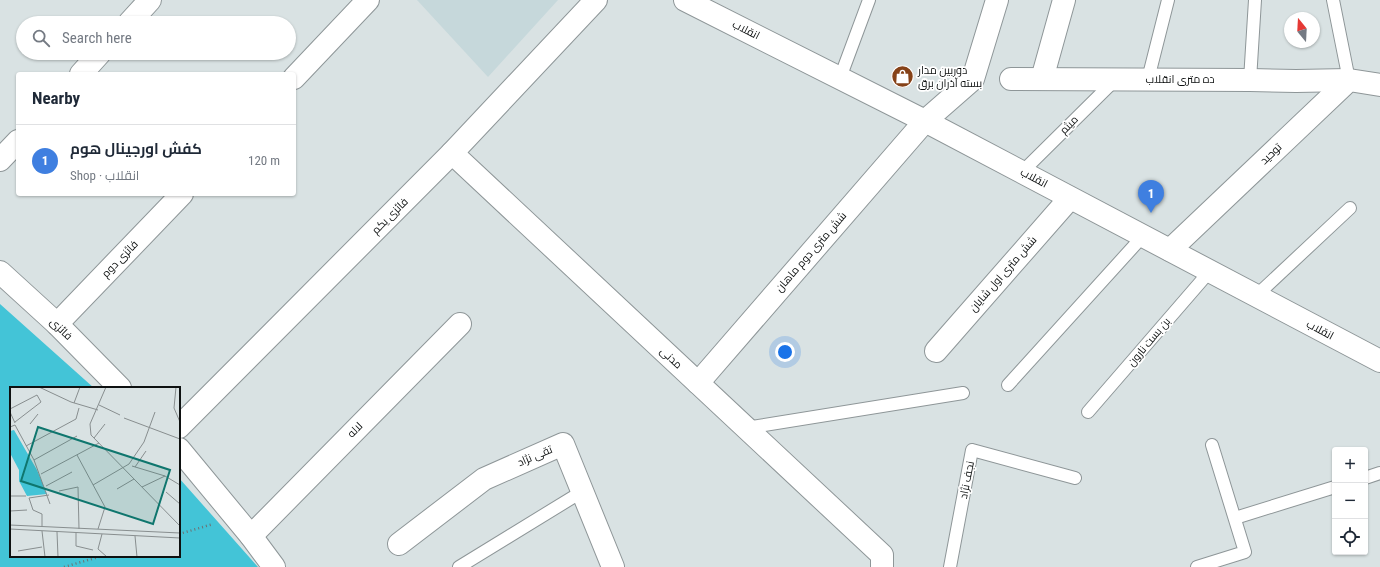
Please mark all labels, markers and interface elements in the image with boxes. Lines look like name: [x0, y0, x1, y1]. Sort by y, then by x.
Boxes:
north arrow: [1284, 12, 1320, 48]
search box: [16, 16, 296, 60]
street label: انقلاب: [730, 18, 762, 42]
icon: search: [30, 27, 52, 49]
text: Search here: [62, 29, 132, 47]
shop icon: دوربین مدار بسته آذران برق: [889, 63, 915, 89]
place label: دوربین مدار بسته آذران برق: [917, 64, 982, 90]
street label: ده متری انقلاب: [1145, 73, 1215, 86]
text: Nearby: [32, 88, 80, 108]
street label: میثم: [1057, 113, 1082, 138]
text: کفش اورجینال هوم: [70, 140, 202, 158]
street label: توحید: [1258, 141, 1284, 167]
text: 1: [42, 153, 48, 168]
text: 120 m: [248, 153, 280, 168]
street label: انقلاب: [1018, 165, 1050, 191]
text: Shop · انقلاب: [70, 168, 139, 183]
pin: 1: [1138, 180, 1164, 213]
street label: فائزی یکم: [369, 195, 412, 238]
street label: شش متری دوم ماهان: [773, 209, 850, 295]
street label: شش متری اول شایان: [967, 234, 1039, 314]
street label: فائزی دوم: [99, 238, 142, 281]
street label: فائزی: [47, 315, 75, 343]
street label: بن بست نارون: [1125, 315, 1173, 369]
street label: انقلاب: [1304, 317, 1336, 343]
your location: [775, 342, 795, 362]
street label: مدنی: [657, 345, 685, 371]
inset map: [10, 387, 180, 557]
street label: لاله: [345, 420, 365, 440]
street label: تقی نژاد: [516, 443, 554, 469]
map controls: [1332, 447, 1368, 555]
button: +: [1332, 447, 1368, 483]
street label: نجف نژاد: [957, 460, 977, 500]
button: −: [1332, 483, 1368, 519]
button: locate: [1332, 519, 1368, 555]

